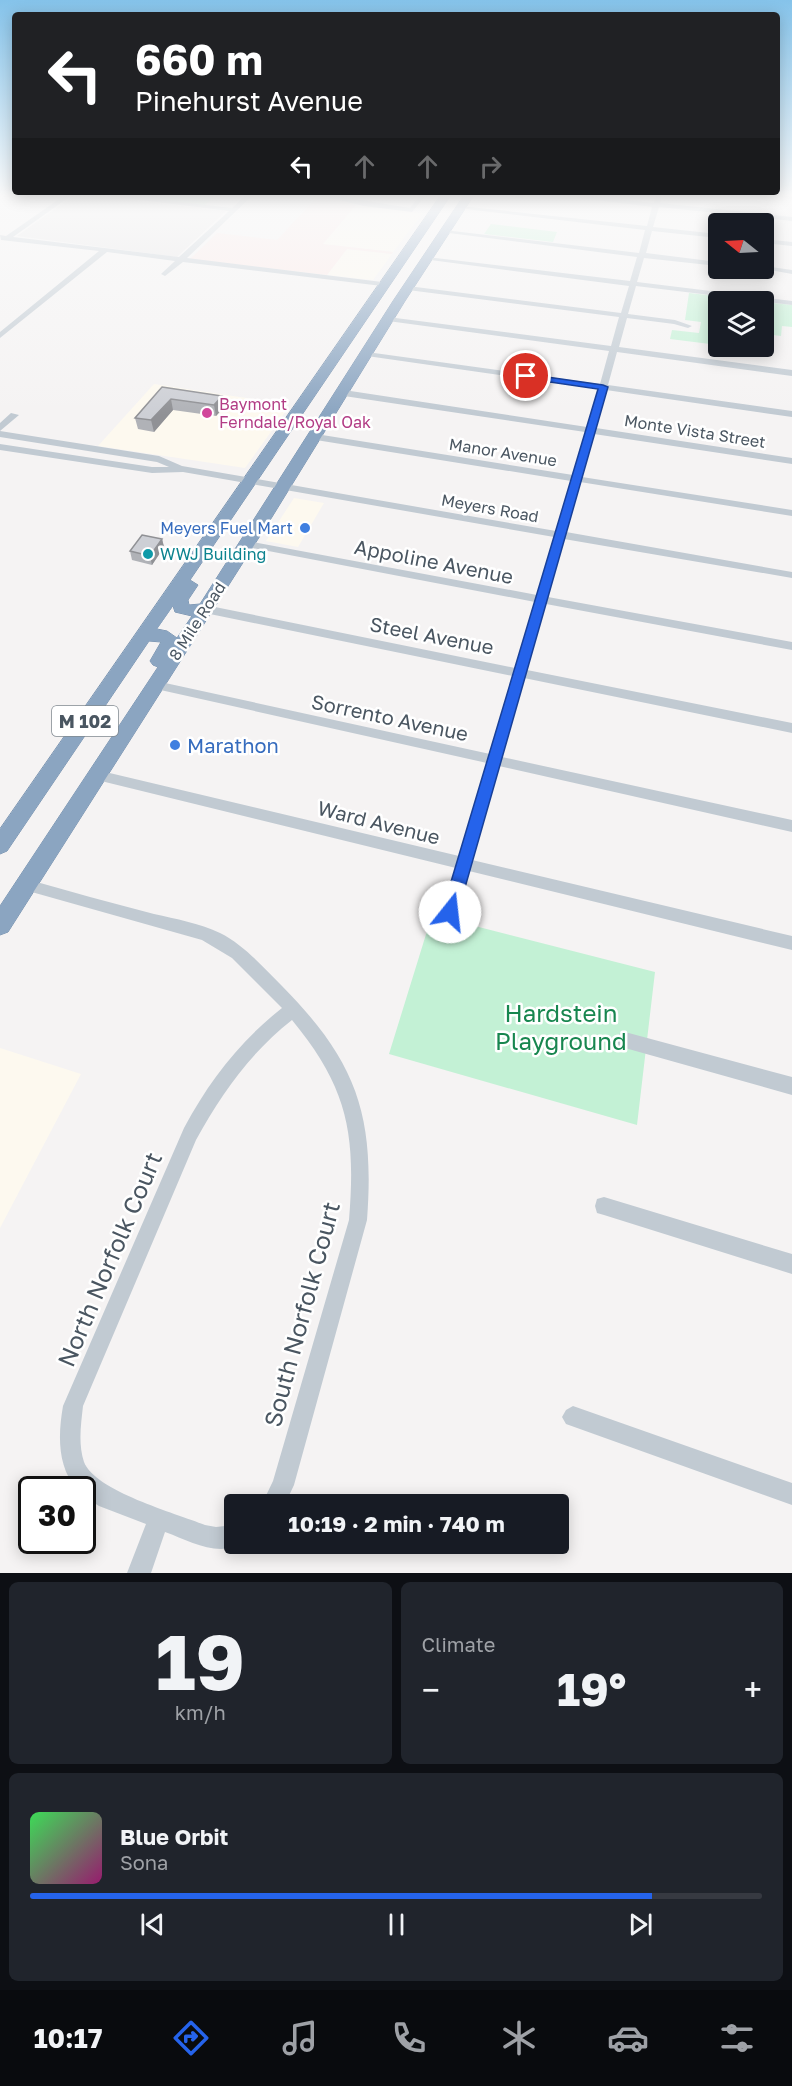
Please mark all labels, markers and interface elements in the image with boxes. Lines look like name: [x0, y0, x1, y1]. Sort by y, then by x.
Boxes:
text: 660 m: [135, 34, 263, 84]
icon: left: [36, 36, 114, 114]
text: Pinehurst Avenue: [135, 85, 363, 117]
icon: left: [285, 150, 318, 183]
icon: ahead: [348, 150, 381, 183]
icon: ahead: [411, 150, 444, 183]
icon: right: [474, 150, 507, 183]
north arrow: [708, 213, 774, 279]
map controls: [708, 213, 774, 357]
button: layers: [708, 291, 774, 357]
pin: [500, 350, 551, 401]
icon: arrive: [509, 359, 542, 392]
place label: Baymont Ferndale/Royal Oak: [219, 394, 371, 432]
marker: Baymont Ferndale/Royal Oak: [200, 406, 214, 420]
street label: Monte Vista Street: [623, 410, 767, 452]
street label: Manor Avenue: [448, 434, 558, 470]
street label: Meyers Road: [440, 490, 540, 526]
place label: Meyers Fuel Mart: [160, 518, 293, 538]
marker: Meyers Fuel Mart: [298, 521, 312, 535]
street label: Appoline Avenue: [353, 534, 515, 588]
place label: WWJ Building: [160, 544, 266, 564]
marker: WWJ Building: [141, 547, 155, 561]
street label: 8 Mile Road: [164, 578, 230, 664]
street label: Steel Avenue: [368, 611, 496, 659]
street label: Sorrento Avenue: [309, 689, 471, 745]
road number: M 102: [52, 706, 118, 736]
place label: Marathon: [187, 733, 279, 757]
marker: Marathon: [168, 738, 182, 752]
street label: Ward Avenue: [315, 795, 443, 849]
position arrow: [418, 880, 482, 944]
park label: Hardstein Playground: [495, 998, 627, 1055]
street label: North Norfolk Court: [51, 1147, 167, 1371]
street label: South Norfolk Court: [257, 1198, 345, 1430]
speed limit sign: 30: [18, 1476, 96, 1554]
text: 10:19 · 2 min · 740 m: [288, 1510, 505, 1537]
text: 19: [155, 1614, 245, 1707]
text: Climate: [422, 1632, 495, 1656]
text: 19°: [557, 1662, 626, 1716]
text: −: [422, 1670, 440, 1709]
text: +: [744, 1670, 762, 1709]
text: km/h: [175, 1700, 226, 1724]
text: Blue Orbit: [120, 1823, 228, 1850]
text: Sona: [120, 1850, 168, 1874]
icon: previous: [136, 1908, 169, 1941]
icon: pause: [380, 1908, 413, 1941]
icon: next: [624, 1908, 657, 1941]
icon: directions: [170, 2017, 212, 2059]
icon: music: [279, 2017, 321, 2059]
icon: phone: [388, 2017, 430, 2059]
icon: climate: [498, 2017, 540, 2059]
icon: car: [607, 2017, 649, 2059]
icon: filters: [716, 2017, 758, 2059]
text: 10:17: [34, 2022, 102, 2054]

